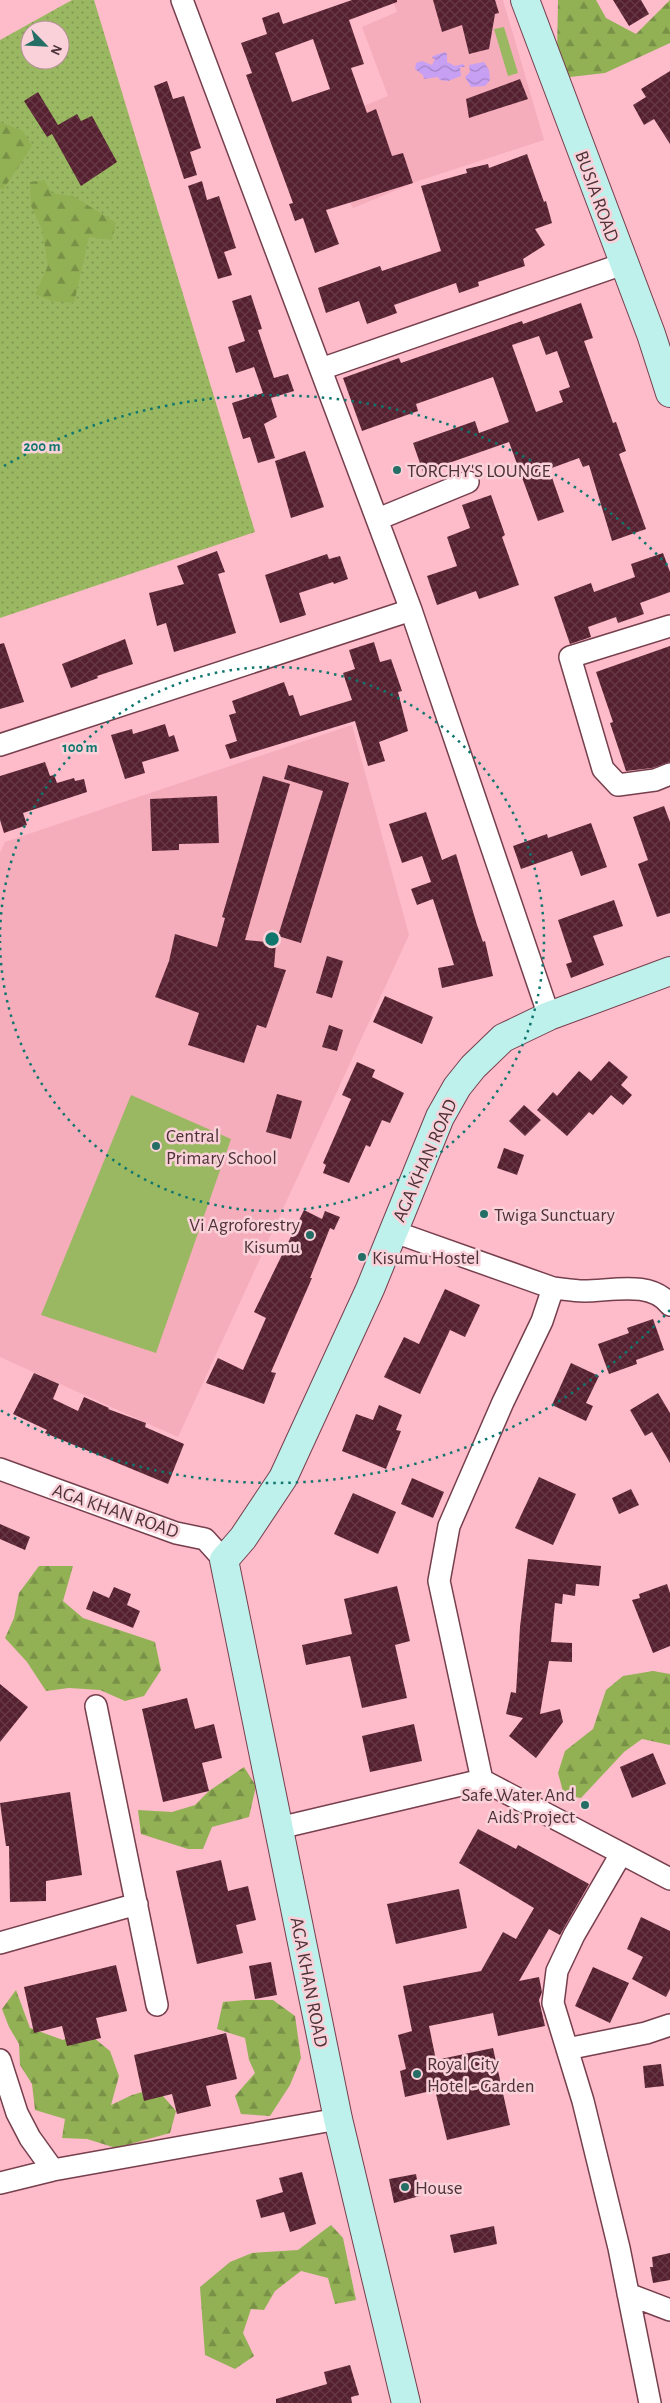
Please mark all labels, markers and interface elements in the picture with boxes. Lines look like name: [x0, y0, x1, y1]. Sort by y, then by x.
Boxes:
north arrow: [20, 20, 70, 70]
text: N: [48, 43, 64, 57]
street label: BUSIA ROAD: [571, 148, 622, 245]
text: 200 m: [23, 439, 61, 454]
place label: TORCHY'S LOUNGE: [407, 462, 551, 481]
marker: TORCHY'S LOUNGE: [391, 464, 403, 476]
text: 100 m: [62, 740, 98, 755]
centre of rings: [263, 930, 281, 948]
street label: AGA KHAN ROAD: [390, 1096, 461, 1225]
place label: Central Primary School: [166, 1127, 277, 1168]
marker: Central Primary School: [150, 1140, 162, 1152]
place label: Twiga Sunctuary: [494, 1206, 615, 1225]
marker: Twiga Sunctuary: [478, 1208, 490, 1220]
place label: Vi Agroforestry Kisumu: [189, 1216, 300, 1257]
marker: Vi Agroforestry Kisumu: [304, 1229, 316, 1241]
place label: Kisumu Hostel: [372, 1249, 480, 1268]
marker: Kisumu Hostel: [356, 1251, 368, 1263]
street label: AGA KHAN ROAD: [50, 1481, 181, 1542]
place label: Safe Water And Aids Project: [462, 1786, 575, 1827]
marker: Safe Water And Aids Project: [579, 1799, 591, 1811]
street label: AGA KHAN ROAD: [287, 1916, 330, 2049]
place label: Royal City Hotel - Garden: [427, 2055, 535, 2096]
marker: Royal City Hotel - Garden: [411, 2068, 423, 2080]
place label: House: [415, 2179, 462, 2198]
marker: House: [399, 2181, 411, 2193]

